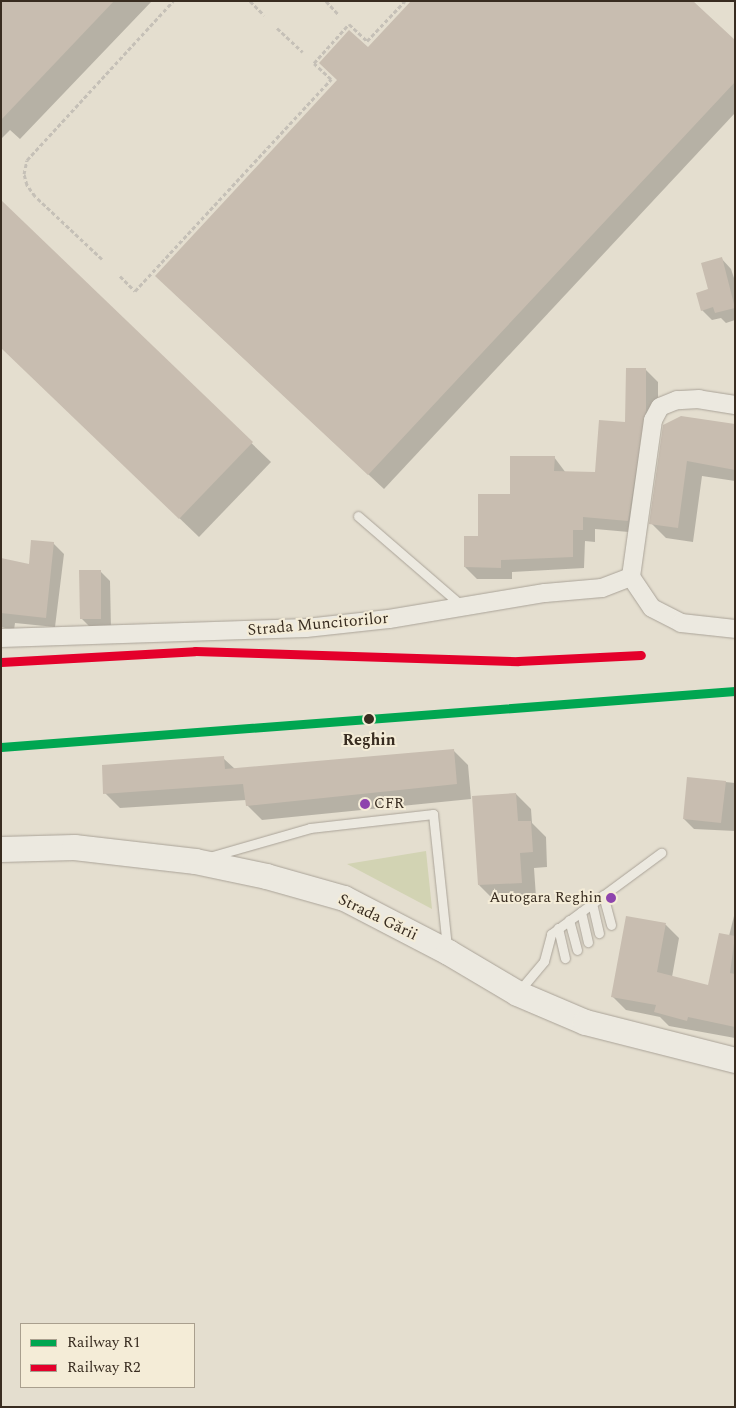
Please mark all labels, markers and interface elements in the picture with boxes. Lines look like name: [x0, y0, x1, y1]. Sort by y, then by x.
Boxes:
street label: Strada Muncitorilor: [247, 608, 389, 640]
marker: Reghin: [360, 710, 378, 728]
place label: Reghin: [342, 730, 396, 750]
place label: CFR: [374, 795, 404, 813]
marker: CFR: [360, 799, 370, 809]
place label: Autogara Reghin: [489, 889, 602, 907]
street label: Strada Gării: [335, 890, 421, 944]
marker: Autogara Reghin: [606, 893, 616, 903]
legend: [20, 1323, 195, 1388]
text: Railway R1: [67, 1331, 140, 1354]
text: Railway R2: [67, 1356, 140, 1379]

